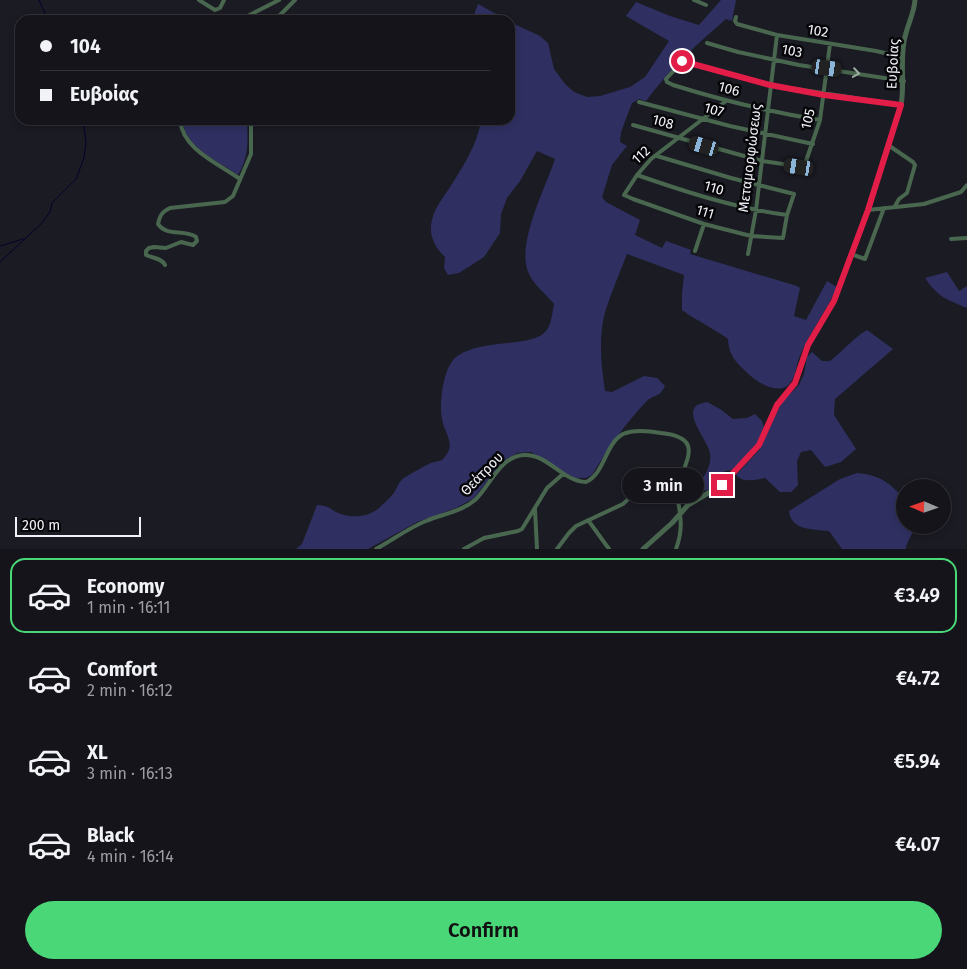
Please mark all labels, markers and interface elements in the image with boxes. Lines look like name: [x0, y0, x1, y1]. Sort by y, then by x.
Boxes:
street label: 102: [806, 21, 830, 41]
text: 104: [70, 35, 101, 58]
street label: Ευβοίας: [883, 38, 903, 90]
street label: 103: [780, 41, 804, 61]
route start: [671, 50, 693, 72]
car: [811, 58, 842, 78]
one-way arrow: [852, 67, 861, 77]
street label: 106: [716, 78, 742, 100]
text: Ευβοίας: [70, 83, 139, 106]
street label: 107: [702, 99, 726, 121]
street label: Μεταμορφώσεως: [735, 102, 765, 213]
street label: 105: [797, 107, 819, 131]
street label: 108: [650, 111, 676, 133]
car: [687, 134, 720, 158]
street label: 112: [628, 142, 654, 168]
car: [783, 157, 814, 177]
street label: 110: [702, 177, 726, 199]
street label: 111: [694, 201, 716, 223]
street label: Θεάτρου: [457, 449, 507, 499]
callout: 3 min: [622, 468, 704, 502]
route end: [711, 474, 733, 496]
text: 3 min: [643, 476, 683, 495]
north arrow: [896, 479, 951, 534]
map controls: [896, 479, 951, 534]
scale bar: [15, 514, 141, 537]
text: 200 m: [22, 517, 60, 534]
icon: car: [27, 573, 72, 618]
text: Economy: [87, 575, 164, 598]
text: €3.49: [894, 584, 940, 607]
text: 1 min · 16:11: [87, 598, 170, 617]
icon: car: [27, 656, 72, 701]
text: Comfort: [87, 658, 157, 681]
text: €4.72: [896, 667, 940, 690]
text: 2 min · 16:12: [87, 681, 173, 700]
icon: car: [27, 739, 72, 784]
text: XL: [87, 741, 108, 764]
text: €5.94: [894, 750, 940, 773]
text: 3 min · 16:13: [87, 764, 173, 783]
icon: car: [27, 822, 72, 867]
text: Black: [87, 824, 134, 847]
text: €4.07: [895, 833, 940, 856]
text: 4 min · 16:14: [87, 847, 174, 866]
button: Confirm: [25, 901, 942, 959]

